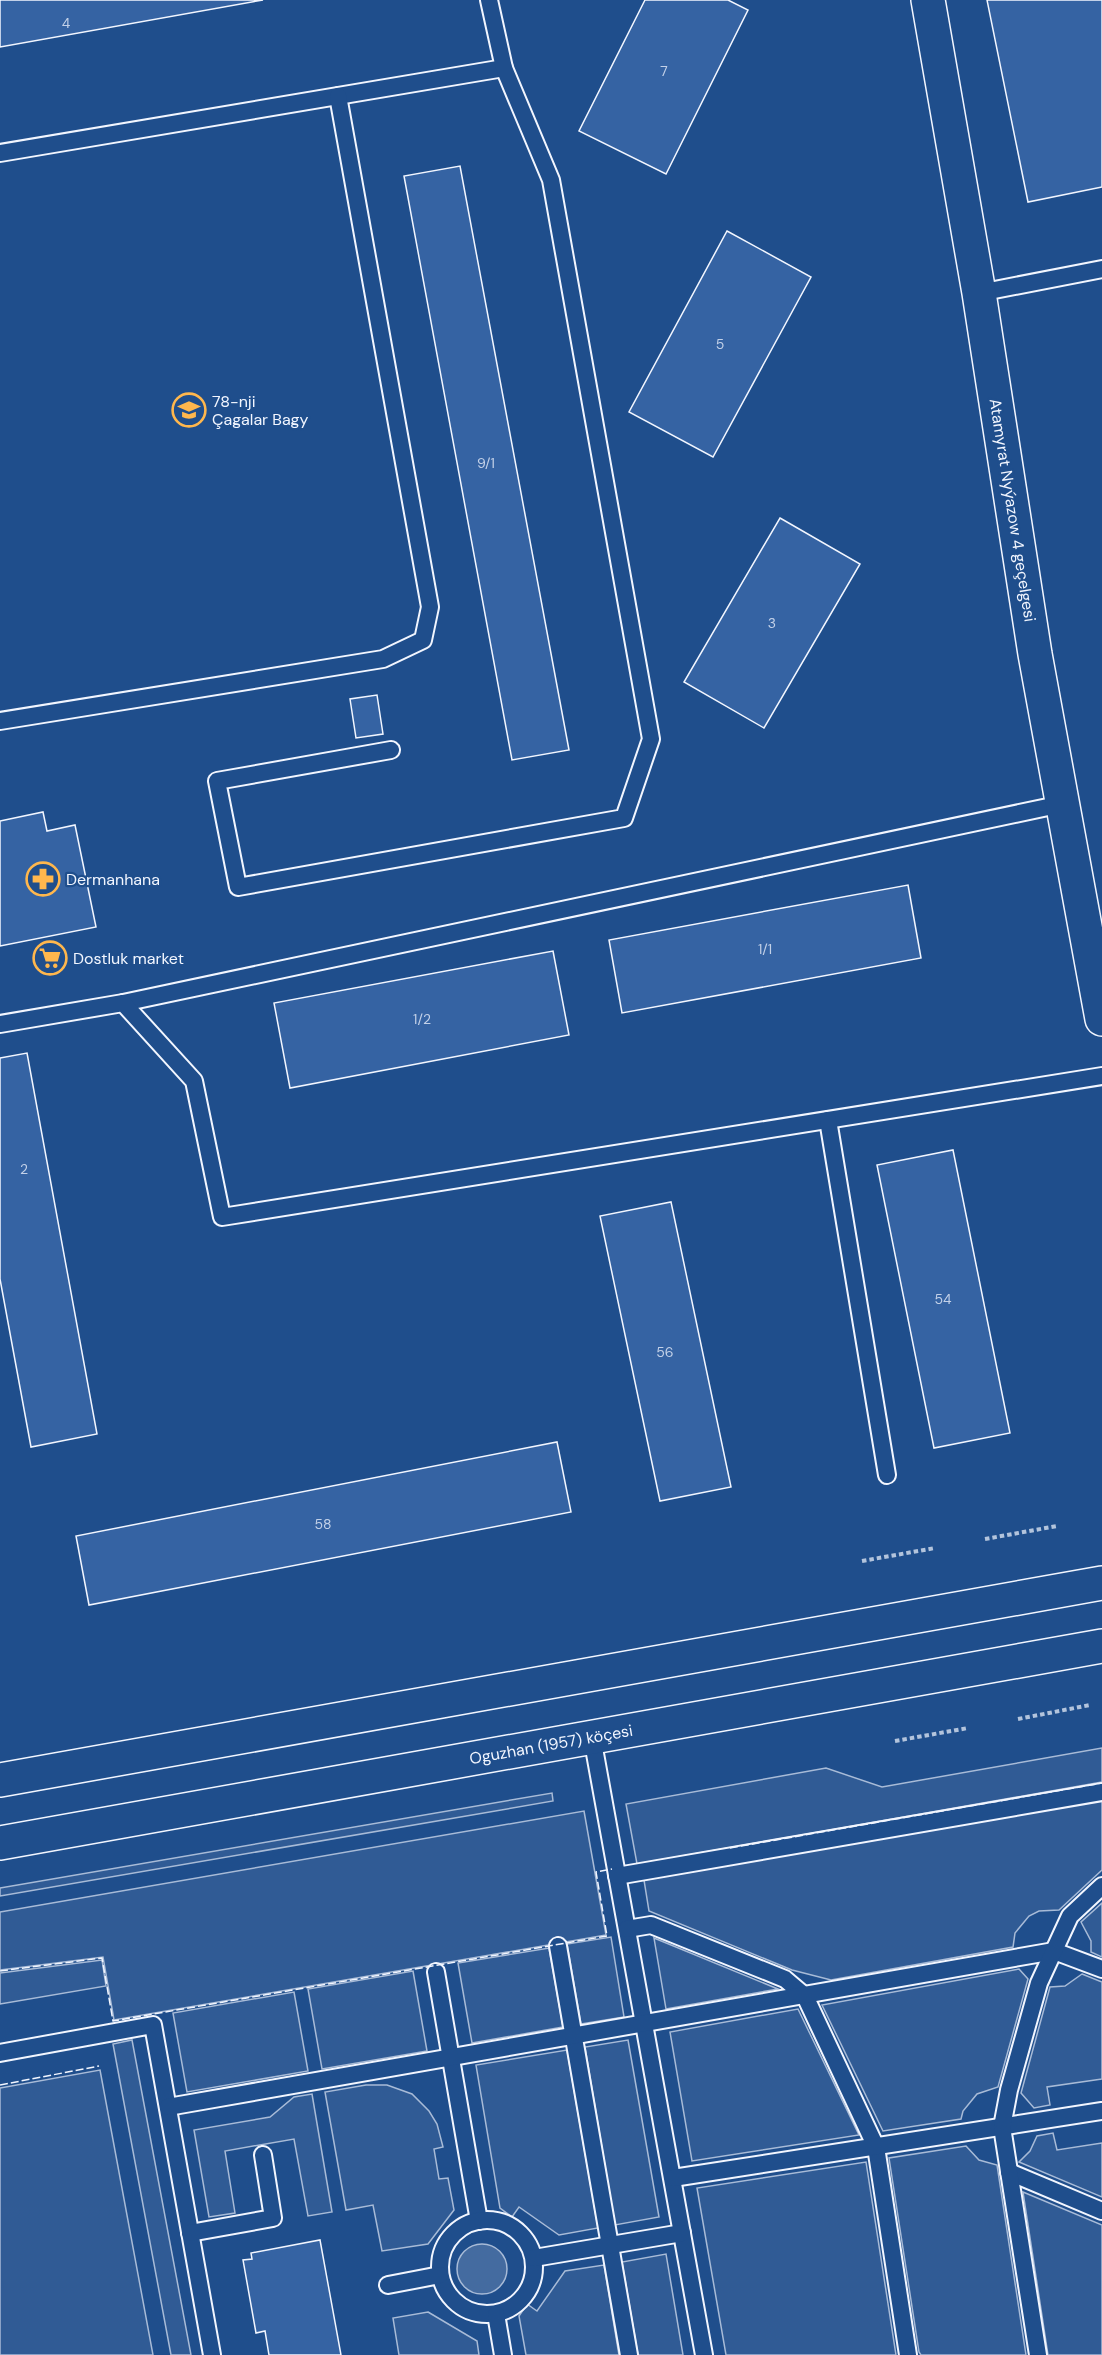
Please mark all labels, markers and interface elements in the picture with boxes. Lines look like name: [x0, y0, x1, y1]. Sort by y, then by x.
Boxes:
house number: 4: [62, 14, 71, 32]
house number: 7: [660, 62, 668, 80]
house number: 5: [716, 335, 724, 353]
place label: 78-nji Çagalar Bagy: [212, 391, 309, 430]
school or university icon: 78-nji Çagalar Bagy: [171, 392, 207, 428]
street label: Atamyrat Nyýazow 4 geçelgesi: [984, 397, 1041, 623]
house number: 9/1: [477, 454, 495, 472]
house number: 3: [768, 614, 776, 632]
pharmacy icon: Dermanhana: [25, 861, 61, 897]
place label: Dermanhana: [66, 869, 160, 890]
supermarket icon: Dostluk market: [32, 940, 68, 976]
house number: 1/1: [758, 940, 772, 958]
place label: Dostluk market: [73, 948, 184, 969]
house number: 1/2: [413, 1010, 431, 1028]
house number: 2: [20, 1160, 28, 1178]
house number: 54: [934, 1290, 952, 1308]
house number: 56: [656, 1343, 674, 1361]
house number: 58: [314, 1515, 332, 1533]
street label: Oguzhan (1957) köçesi: [468, 1720, 634, 1769]

